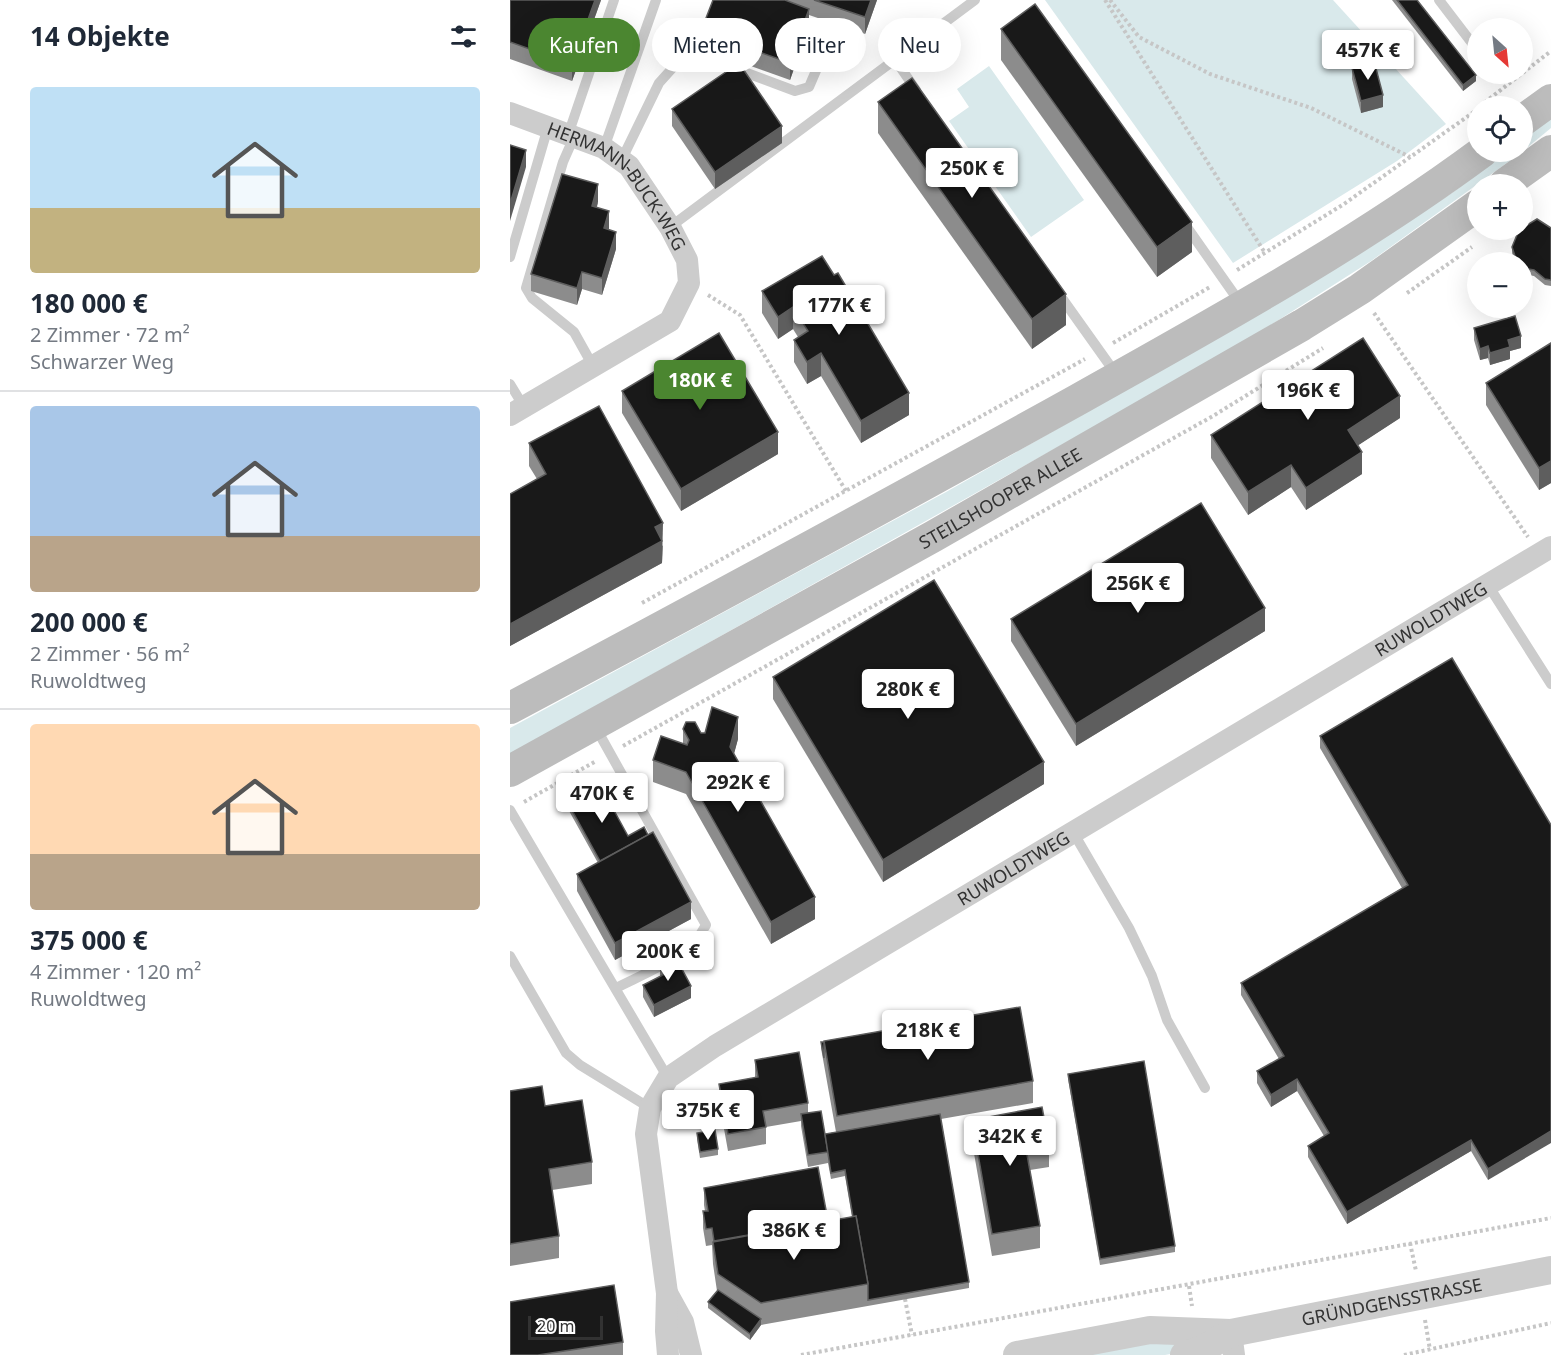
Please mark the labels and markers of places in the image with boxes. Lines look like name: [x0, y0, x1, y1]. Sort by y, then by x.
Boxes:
pin: 457K €: [1319, 30, 1417, 81]
pin: 250K €: [923, 148, 1021, 199]
pin: 177K €: [790, 285, 888, 336]
pin: 180K €: [651, 360, 749, 411]
pin: 196K €: [1259, 370, 1357, 421]
pin: 256K €: [1089, 563, 1187, 614]
pin: 280K €: [859, 669, 957, 720]
pin: 292K €: [689, 762, 787, 813]
pin: 470K €: [553, 773, 651, 824]
pin: 200K €: [619, 931, 717, 982]
pin: 218K €: [879, 1010, 977, 1061]
pin: 375K €: [659, 1090, 757, 1141]
pin: 342K €: [961, 1116, 1059, 1167]
pin: 386K €: [745, 1210, 843, 1261]

